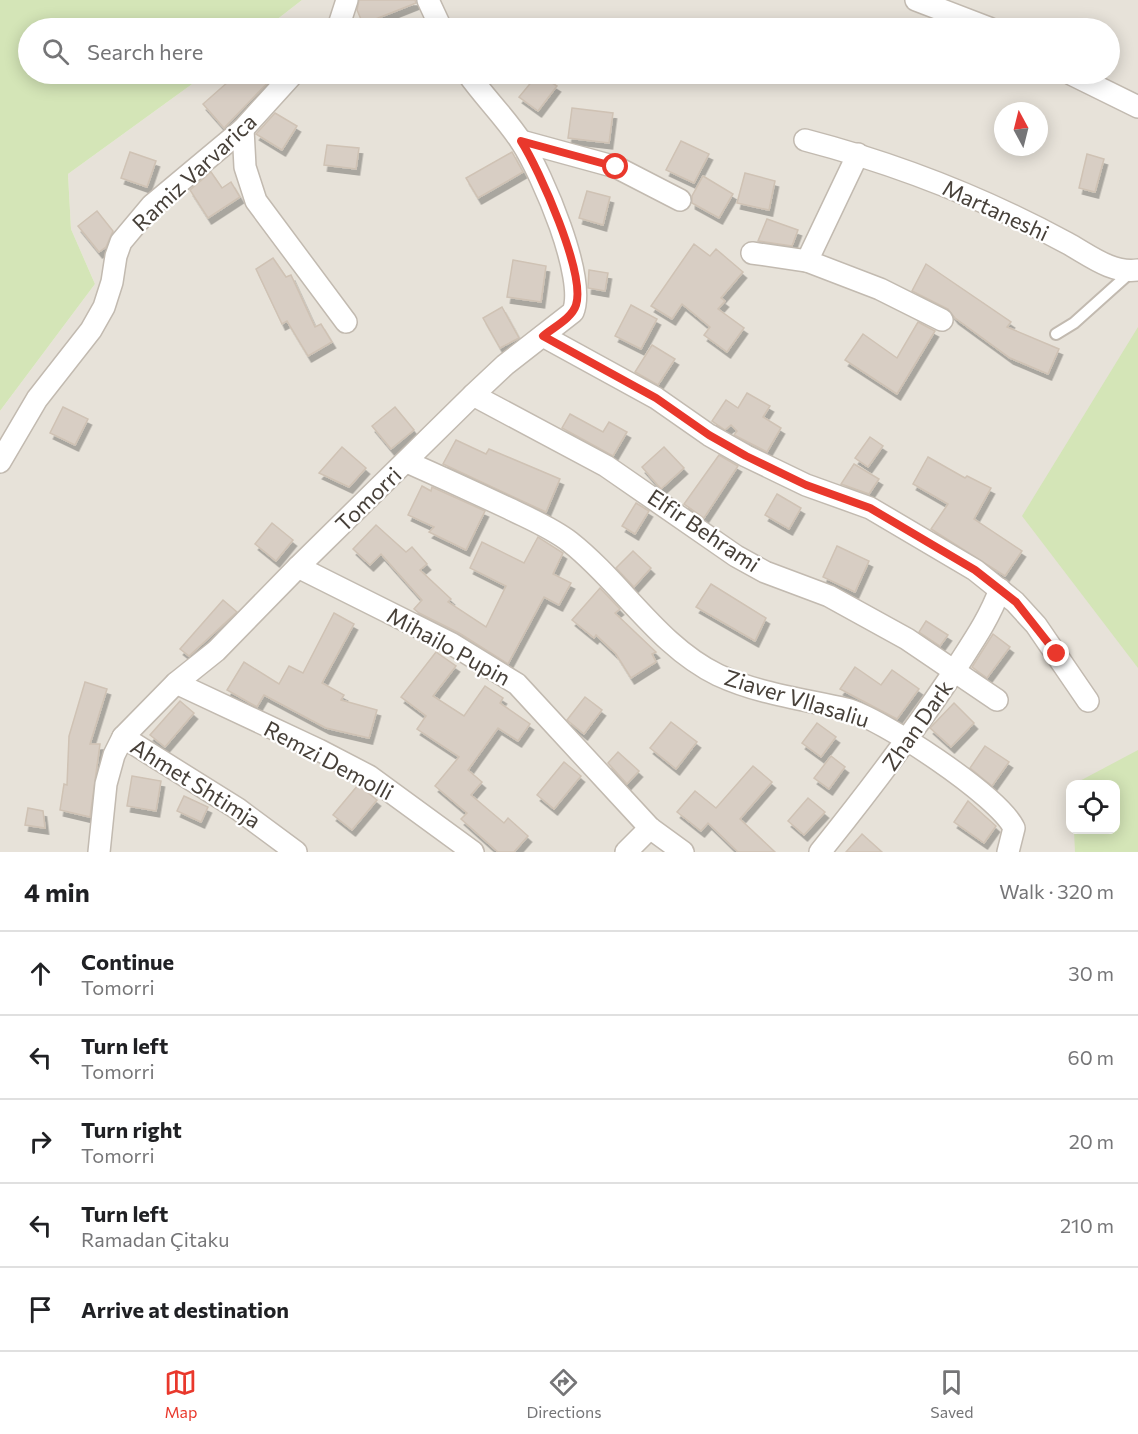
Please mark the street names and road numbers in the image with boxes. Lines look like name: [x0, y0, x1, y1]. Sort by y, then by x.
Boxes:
street label: Ramiz Varvarica: [126, 108, 262, 236]
street label: Martaneshi: [939, 174, 1053, 246]
street label: Tomorri: [329, 461, 407, 537]
street label: Elfir Behrami: [643, 483, 765, 577]
street label: Mihailo Pupin: [383, 601, 515, 691]
street label: Ziaver Vllasaliu: [721, 663, 873, 733]
street label: Zhan Dark: [876, 675, 958, 775]
street label: Remzi Demolli: [260, 715, 398, 805]
street label: Ahmet Shtimja: [126, 732, 266, 834]

